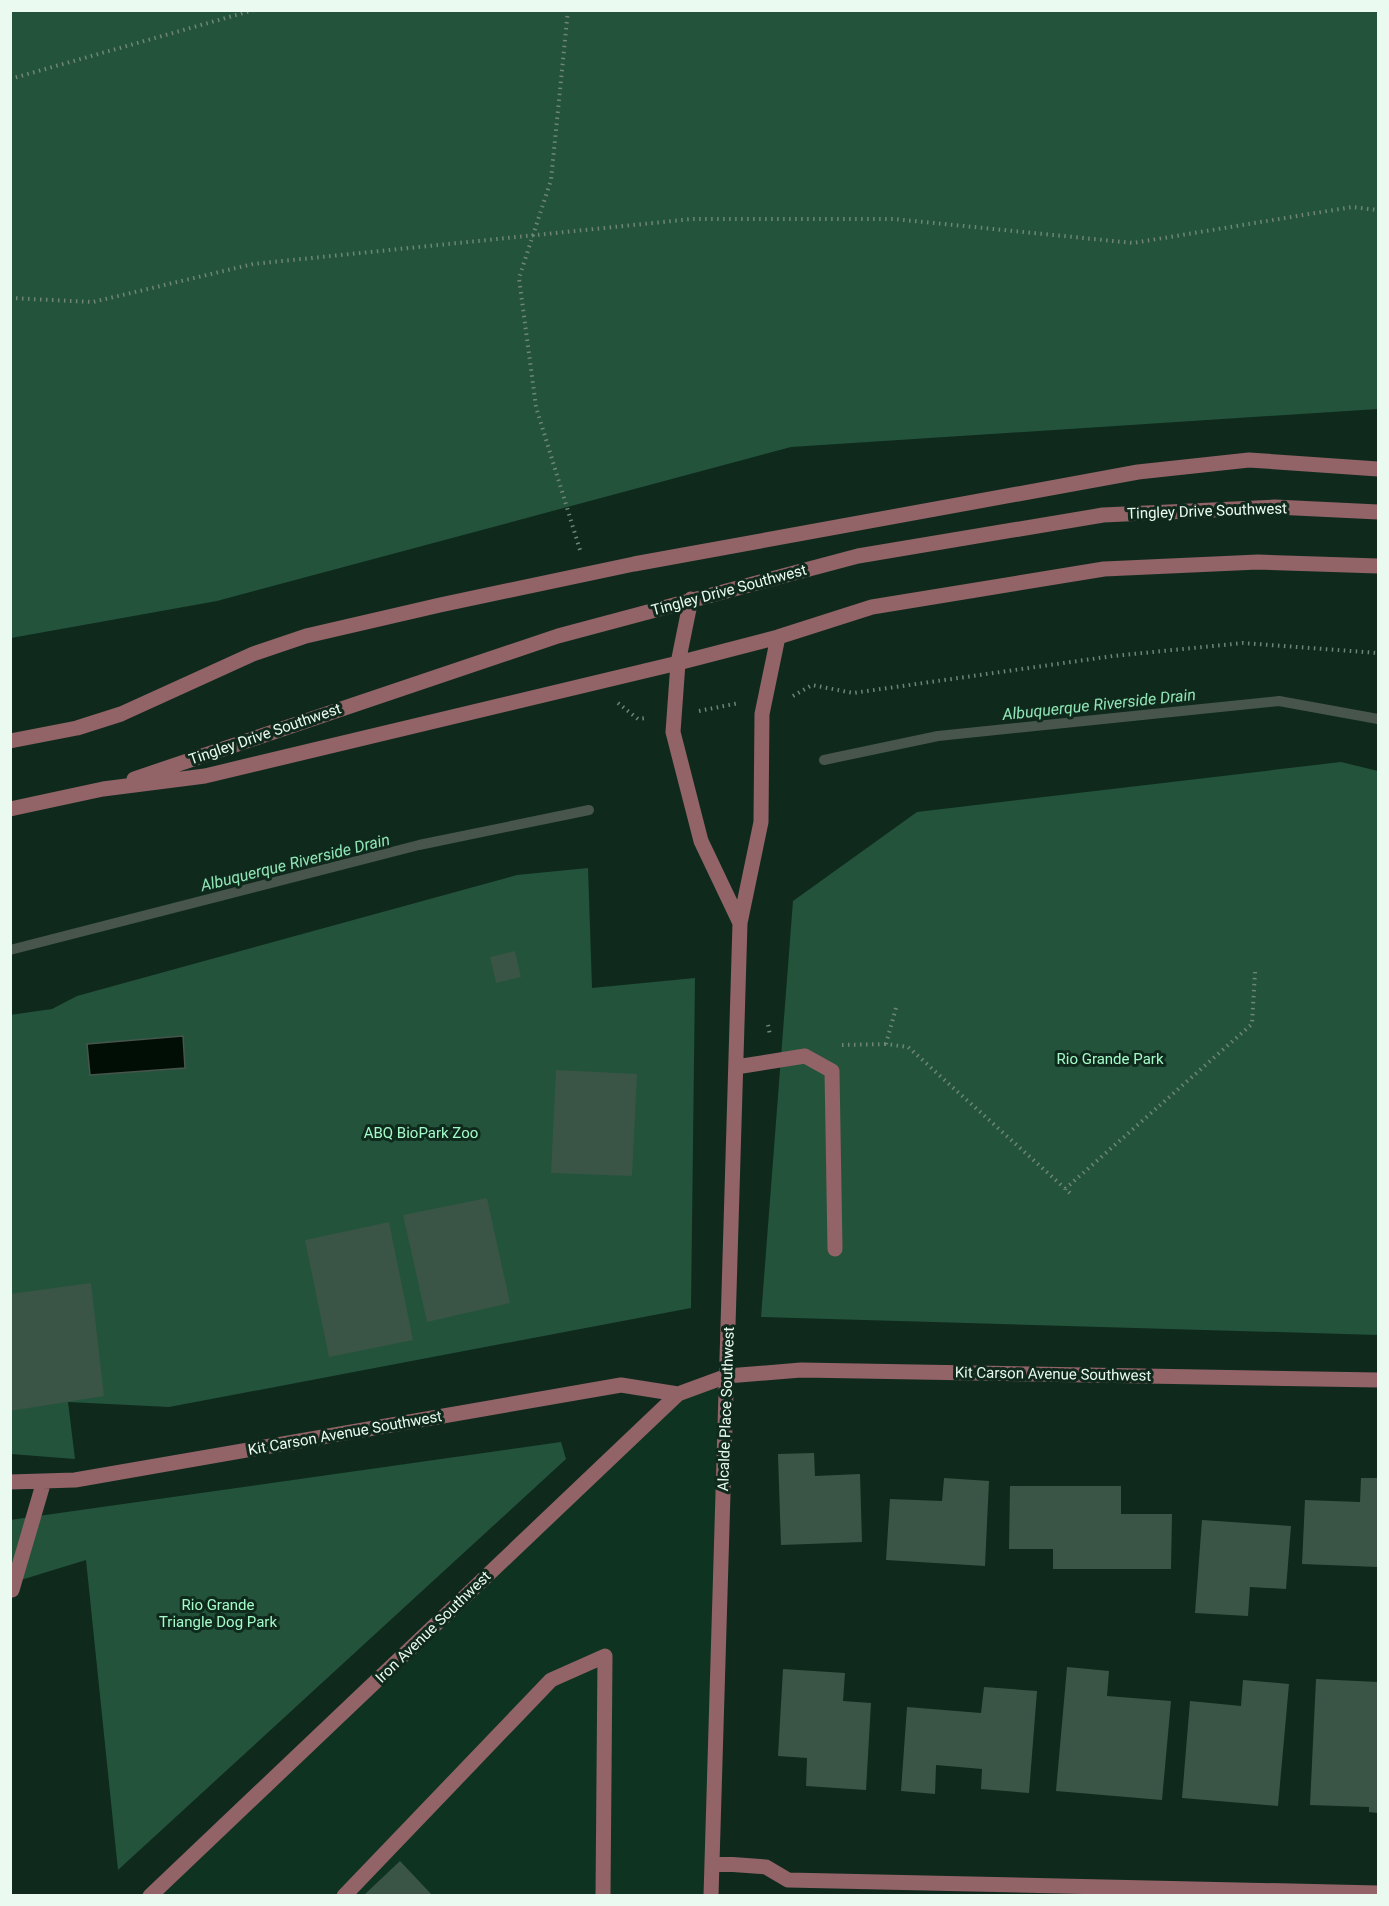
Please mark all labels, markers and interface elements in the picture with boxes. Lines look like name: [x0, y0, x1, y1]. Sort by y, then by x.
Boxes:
street label: Tingley Drive Southwest: [1127, 499, 1287, 523]
street label: Tingley Drive Southwest: [649, 561, 809, 619]
water label: Albuquerque Riverside Drain: [1000, 685, 1197, 724]
street label: Tingley Drive Southwest: [187, 699, 344, 769]
water label: Albuquerque Riverside Drain: [198, 830, 392, 895]
park label: Rio Grande Park: [1057, 1050, 1164, 1068]
park label: ABQ BioPark Zoo: [364, 1124, 478, 1142]
street label: Alcalde Place Southwest: [714, 1326, 738, 1492]
street label: Kit Carson Avenue Southwest: [955, 1363, 1151, 1385]
street label: Kit Carson Avenue Southwest: [247, 1407, 443, 1459]
street label: Iron Avenue Southwest: [372, 1567, 494, 1687]
park label: Rio Grande Triangle Dog Park: [159, 1596, 277, 1631]

